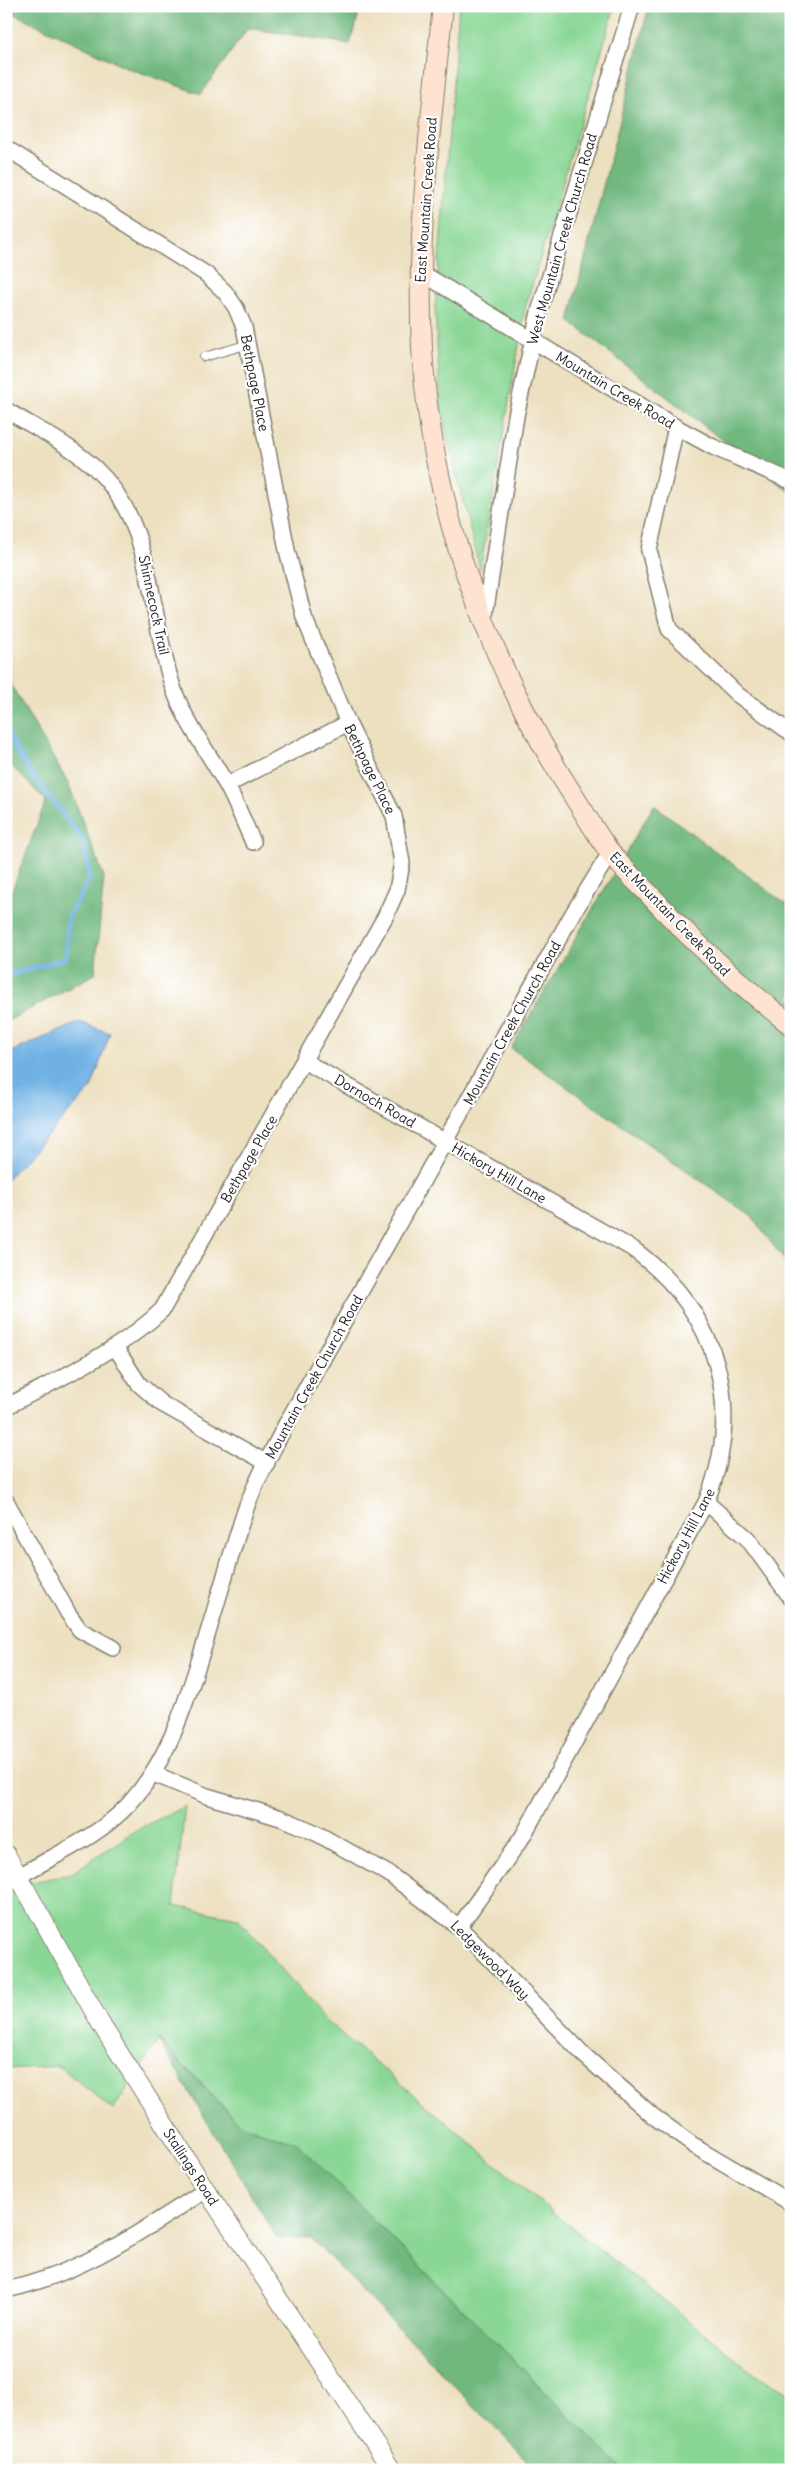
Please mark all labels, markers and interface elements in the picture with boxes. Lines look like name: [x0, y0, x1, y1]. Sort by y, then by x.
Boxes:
street label: East Mountain Creek Road: [411, 117, 441, 283]
street label: West Mountain Creek Church Road: [523, 131, 601, 347]
street label: Bethpage Place: [237, 333, 273, 433]
street label: Mountain Creek Road: [552, 347, 678, 433]
street label: Shinnecock Trail: [135, 554, 173, 656]
street label: Bethpage Place: [340, 721, 400, 817]
street label: East Mountain Creek Road: [606, 848, 734, 980]
street label: Mountain Creek Church Road: [459, 938, 565, 1108]
street label: Dornoch Road: [331, 1070, 419, 1132]
street label: Bethpage Place: [217, 1112, 281, 1206]
street label: Hickory Hill Lane: [449, 1139, 549, 1207]
street label: Mountain Creek Church Road: [261, 1292, 367, 1462]
street label: Hickory Hill Lane: [653, 1485, 719, 1587]
street label: Ledgewood Way: [447, 1917, 533, 2003]
street label: Stallings Road: [159, 2125, 223, 2209]

